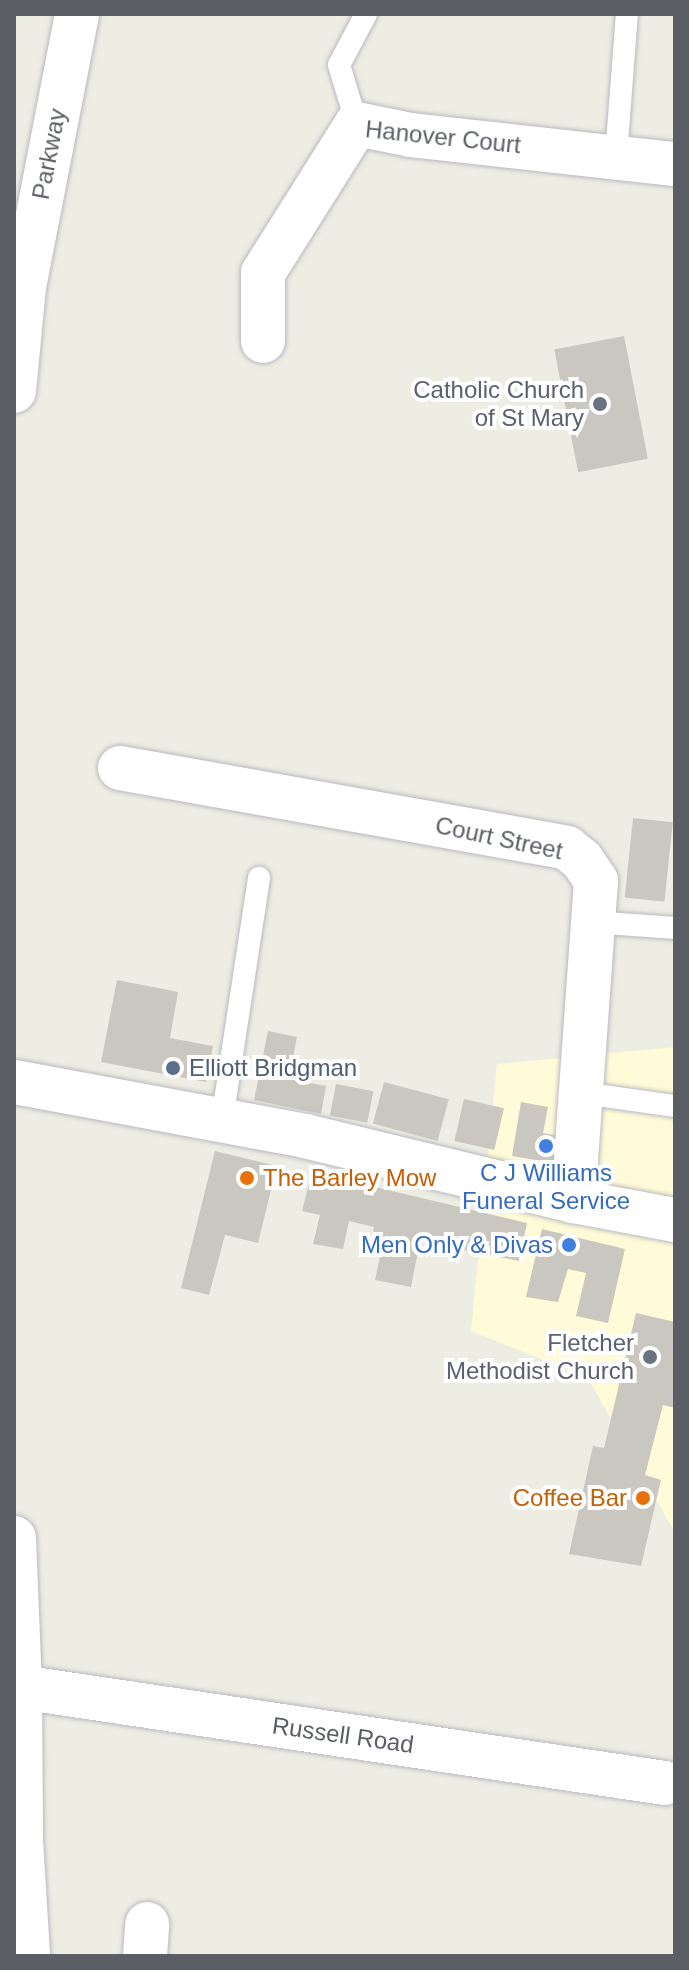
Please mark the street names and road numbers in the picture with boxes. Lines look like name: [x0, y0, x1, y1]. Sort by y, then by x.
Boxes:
street label: Parkway: [26, 106, 72, 202]
street label: Hanover Court: [364, 115, 522, 159]
street label: Court Street: [433, 810, 565, 866]
street label: Russell Road: [270, 1711, 416, 1759]

